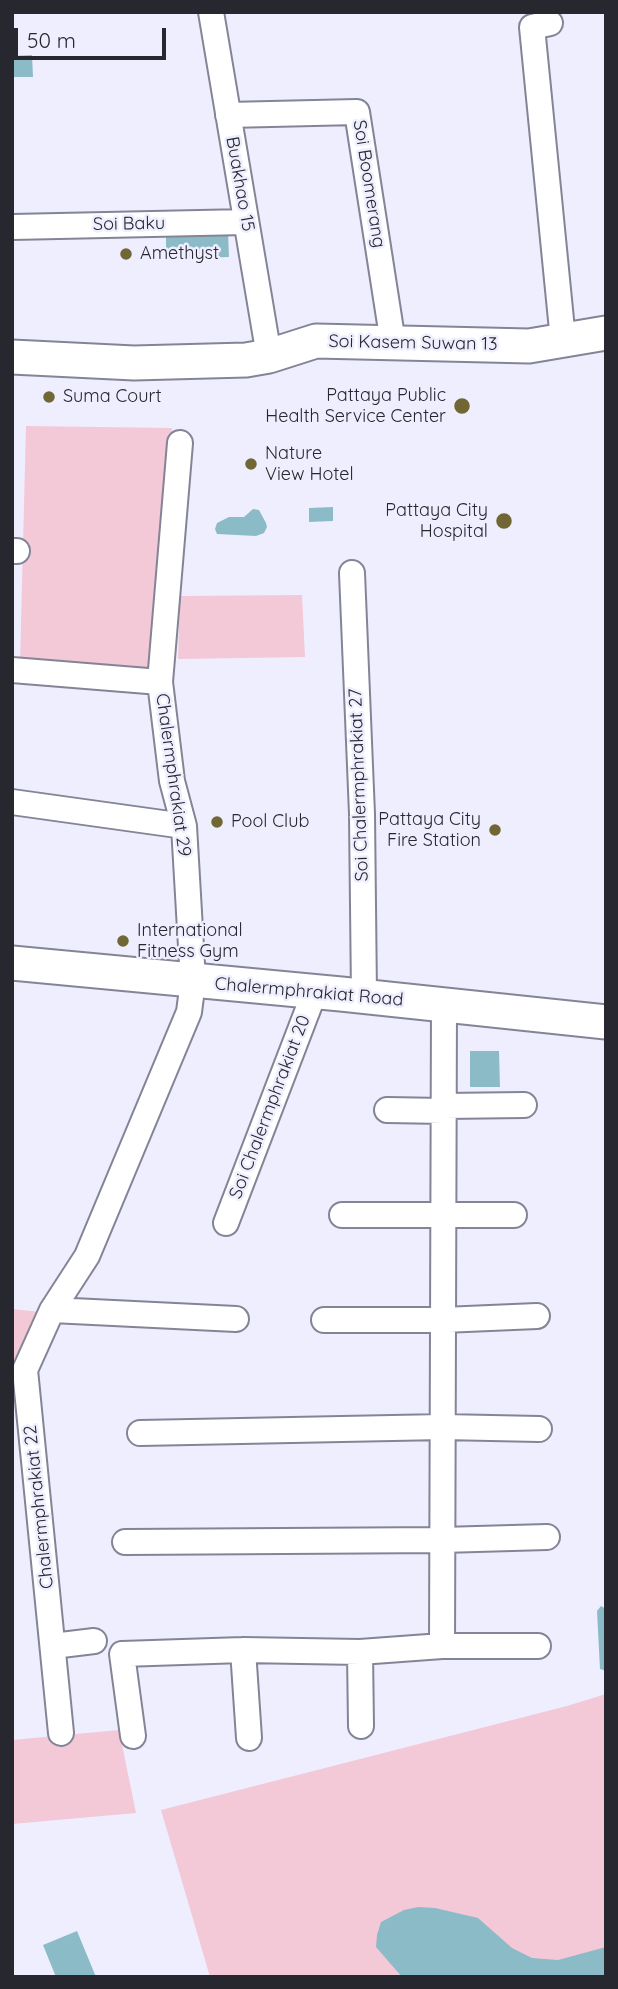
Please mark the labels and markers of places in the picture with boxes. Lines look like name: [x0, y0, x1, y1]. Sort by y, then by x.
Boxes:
place label: Amethyst: [140, 243, 219, 265]
marker: Amethyst: [118, 246, 134, 262]
place label: Pattaya Public Health Service Center: [265, 385, 446, 428]
place label: Suma Court: [63, 386, 161, 408]
marker: Suma Court: [41, 389, 57, 405]
marker: Pattaya Public Health Service Center: [452, 396, 472, 416]
place label: Nature View Hotel: [265, 443, 354, 486]
marker: Nature View Hotel: [243, 456, 259, 472]
place label: Pattaya City Hospital: [385, 500, 488, 542]
marker: Pattaya City Hospital: [494, 511, 514, 531]
place label: Pattaya City Fire Station: [378, 809, 481, 852]
place label: Pool Club: [231, 811, 309, 833]
marker: Pool Club: [209, 814, 225, 830]
marker: Pattaya City Fire Station: [487, 822, 503, 838]
place label: International Fitness Gym: [137, 920, 243, 962]
marker: International Fitness Gym: [115, 933, 131, 949]

